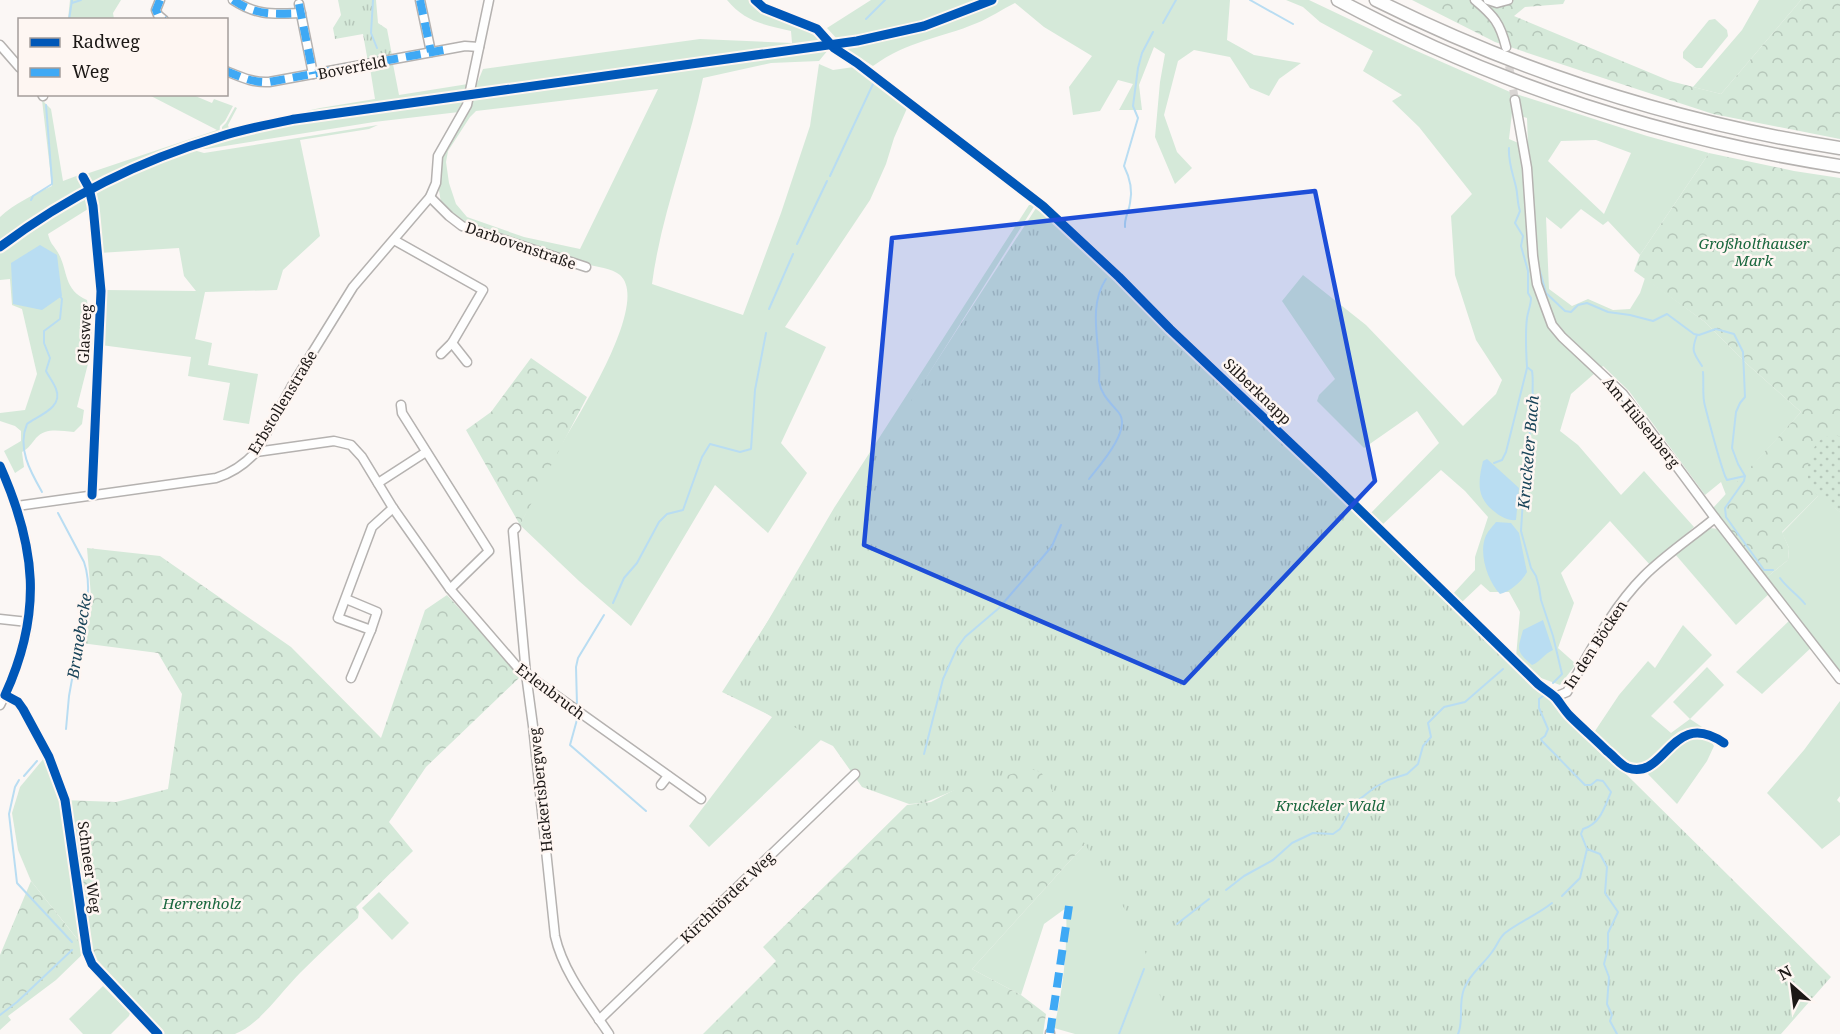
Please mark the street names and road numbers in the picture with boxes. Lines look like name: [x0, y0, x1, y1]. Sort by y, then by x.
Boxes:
street label: Boverfeld: [316, 51, 388, 83]
street label: Darbovenstraße: [463, 217, 579, 273]
street label: Glasweg: [72, 304, 96, 364]
street label: Erbstollenstraße: [243, 346, 321, 458]
street label: Silberknapp: [1220, 354, 1296, 428]
street label: Am Hülsenberg: [1599, 372, 1685, 472]
street label: In den Böcken: [1559, 596, 1631, 692]
street label: Erlenbruch: [512, 658, 590, 724]
street label: Hackertsbergweg: [524, 727, 556, 853]
street label: Schneer Weg: [74, 820, 106, 914]
street label: Kirchhörder Weg: [676, 847, 778, 947]

